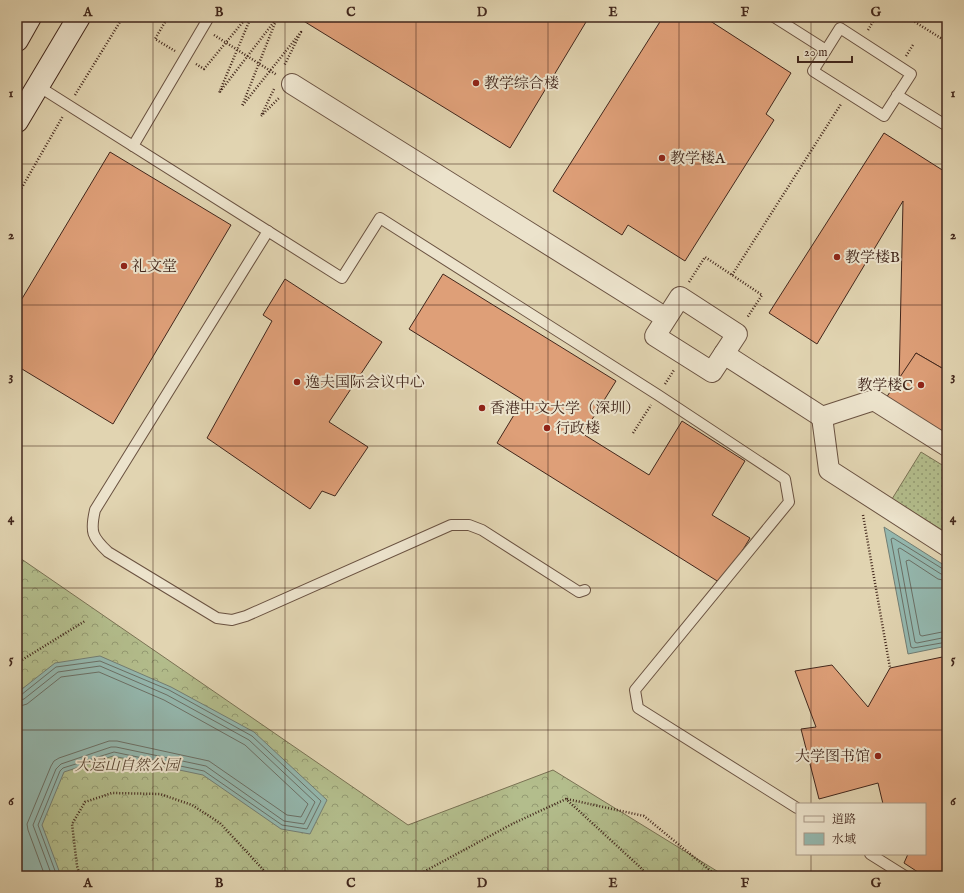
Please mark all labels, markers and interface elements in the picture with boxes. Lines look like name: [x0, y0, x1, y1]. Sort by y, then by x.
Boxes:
text: A: [83, 4, 94, 21]
text: B: [215, 4, 224, 21]
text: C: [346, 4, 356, 21]
text: D: [477, 4, 488, 21]
text: E: [608, 4, 618, 21]
text: F: [741, 4, 750, 21]
text: G: [871, 4, 882, 21]
scale bar: [798, 38, 852, 64]
text: 20 m: [804, 45, 827, 60]
place label: 教学综合楼: [484, 74, 559, 93]
marker: 教学综合楼: [471, 78, 481, 88]
text: 1: [9, 85, 14, 102]
text: 1: [951, 85, 956, 102]
place label: 教学楼A: [670, 149, 726, 168]
marker: 教学楼A: [657, 153, 667, 163]
text: 2: [8, 227, 14, 244]
text: 2: [950, 227, 956, 244]
place label: 教学楼B: [845, 248, 900, 267]
marker: 教学楼B: [832, 252, 842, 262]
place label: 礼文堂: [132, 257, 177, 276]
marker: 礼文堂: [119, 261, 129, 271]
text: 3: [9, 368, 14, 385]
text: 3: [951, 368, 956, 385]
place label: 逸夫国际会议中心: [305, 373, 425, 392]
place label: 教学楼C: [857, 376, 913, 395]
marker: 逸夫国际会议中心: [292, 377, 302, 387]
marker: 教学楼C: [916, 380, 926, 390]
place label: 香港中文大学（深圳）: [490, 399, 640, 418]
marker: 香港中文大学（深圳）: [477, 403, 487, 413]
place label: 行政楼: [555, 419, 600, 438]
marker: 行政楼: [542, 423, 552, 433]
text: 4: [8, 510, 15, 527]
text: 4: [950, 510, 957, 527]
text: 5: [9, 651, 14, 668]
text: 5: [951, 651, 956, 668]
place label: 大学图书馆: [795, 747, 870, 766]
marker: 大学图书馆: [873, 751, 883, 761]
park label: 大运山自然公园: [74, 756, 181, 775]
text: 6: [8, 793, 14, 810]
text: 6: [950, 793, 956, 810]
legend: [796, 803, 926, 855]
text: 道路: [832, 812, 856, 827]
text: 水域: [832, 832, 856, 847]
text: A: [83, 875, 94, 892]
text: B: [215, 875, 224, 892]
text: C: [346, 875, 356, 892]
text: D: [477, 875, 488, 892]
text: E: [608, 875, 618, 892]
text: F: [741, 875, 750, 892]
text: G: [871, 875, 882, 892]

